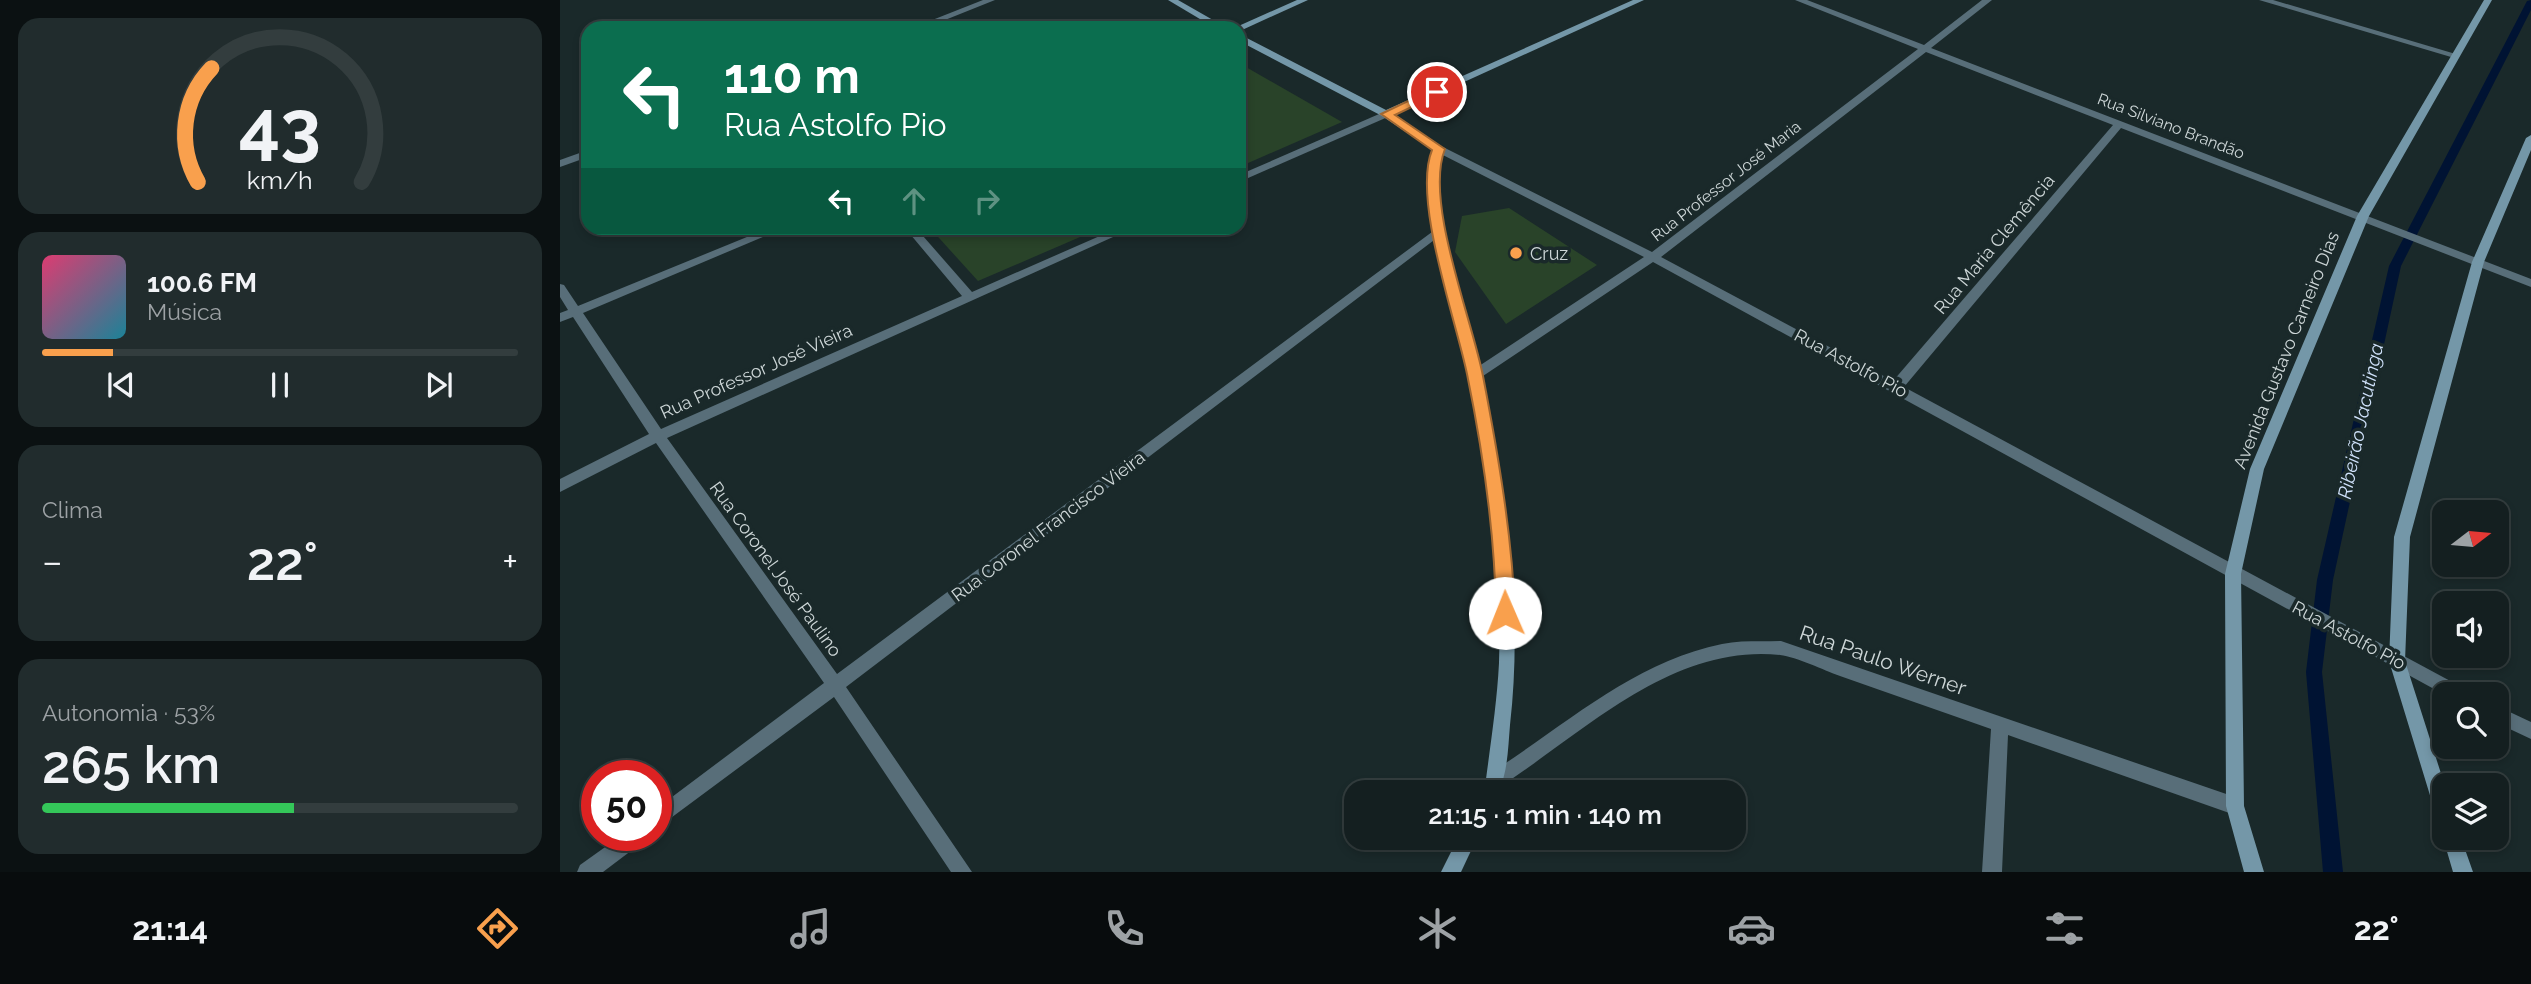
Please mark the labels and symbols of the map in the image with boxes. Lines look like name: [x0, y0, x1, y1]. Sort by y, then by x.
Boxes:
pin: [1407, 62, 1467, 122]
street label: Rua Silviano Brandão: [2095, 89, 2247, 163]
street label: Rua Professor José Maria: [1648, 117, 1804, 245]
street label: Rua Maria Clemência: [1929, 170, 2059, 318]
street label: Avenida Gustavo Carneiro Dias: [2229, 228, 2343, 472]
place label: Cruz: [1530, 243, 1568, 264]
marker: Cruz: [1508, 245, 1524, 261]
street label: Rua Professor José Vieira: [657, 319, 855, 423]
street label: Rua Astolfo Pio: [1791, 324, 1911, 402]
water label: Ribeirão Jacutinga: [2333, 341, 2387, 501]
street label: Rua Coronel Francisco Vieira: [947, 446, 1149, 606]
street label: Rua Coronel José Paulino: [706, 478, 847, 661]
north arrow: [2432, 500, 2510, 578]
position arrow: [1468, 576, 1542, 650]
street label: Rua Astolfo Pio: [2289, 596, 2409, 674]
street label: Rua Paulo Werner: [1796, 620, 1970, 700]
speed limit sign: 50: [581, 760, 672, 851]

